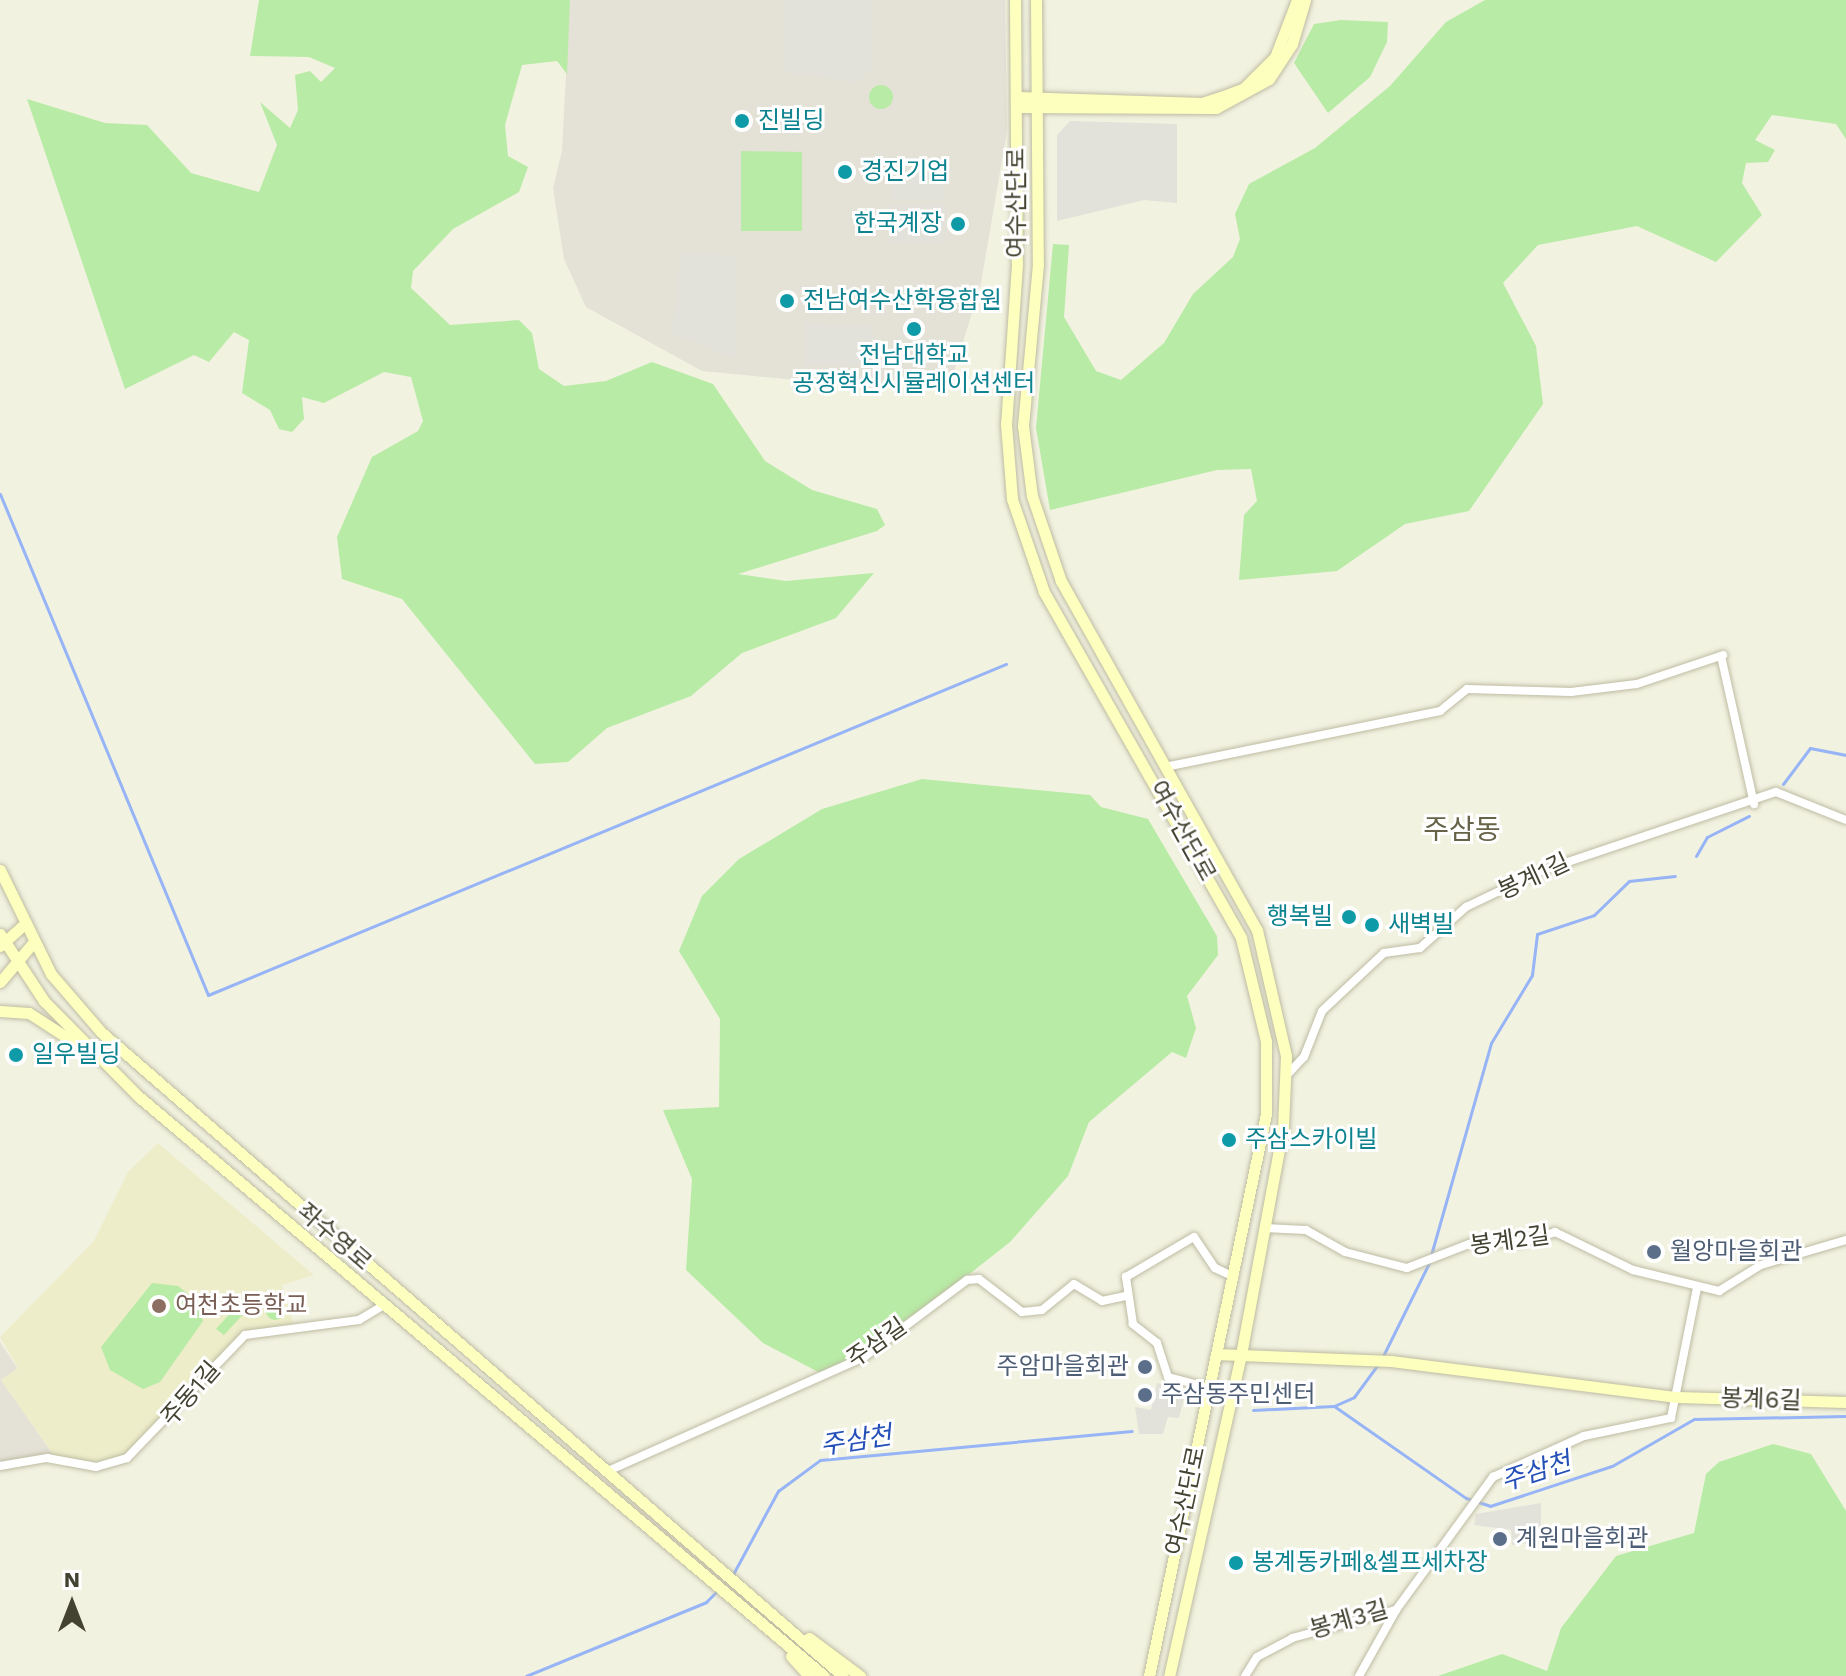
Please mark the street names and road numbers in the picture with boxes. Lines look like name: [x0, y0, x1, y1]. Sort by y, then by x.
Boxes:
street label: 여수산단로: [1003, 148, 1031, 258]
street label: 여수산단로: [1143, 776, 1221, 886]
street label: 봉계1길: [1494, 848, 1574, 906]
street label: 좌수영로: [291, 1197, 377, 1277]
street label: 봉계2길: [1468, 1221, 1552, 1261]
street label: 주삼길: [842, 1312, 912, 1374]
street label: 주동1길: [155, 1356, 227, 1432]
street label: 봉계6길: [1720, 1384, 1802, 1416]
street label: 여수산단로: [1160, 1444, 1212, 1558]
street label: 봉계3길: [1306, 1595, 1392, 1645]

